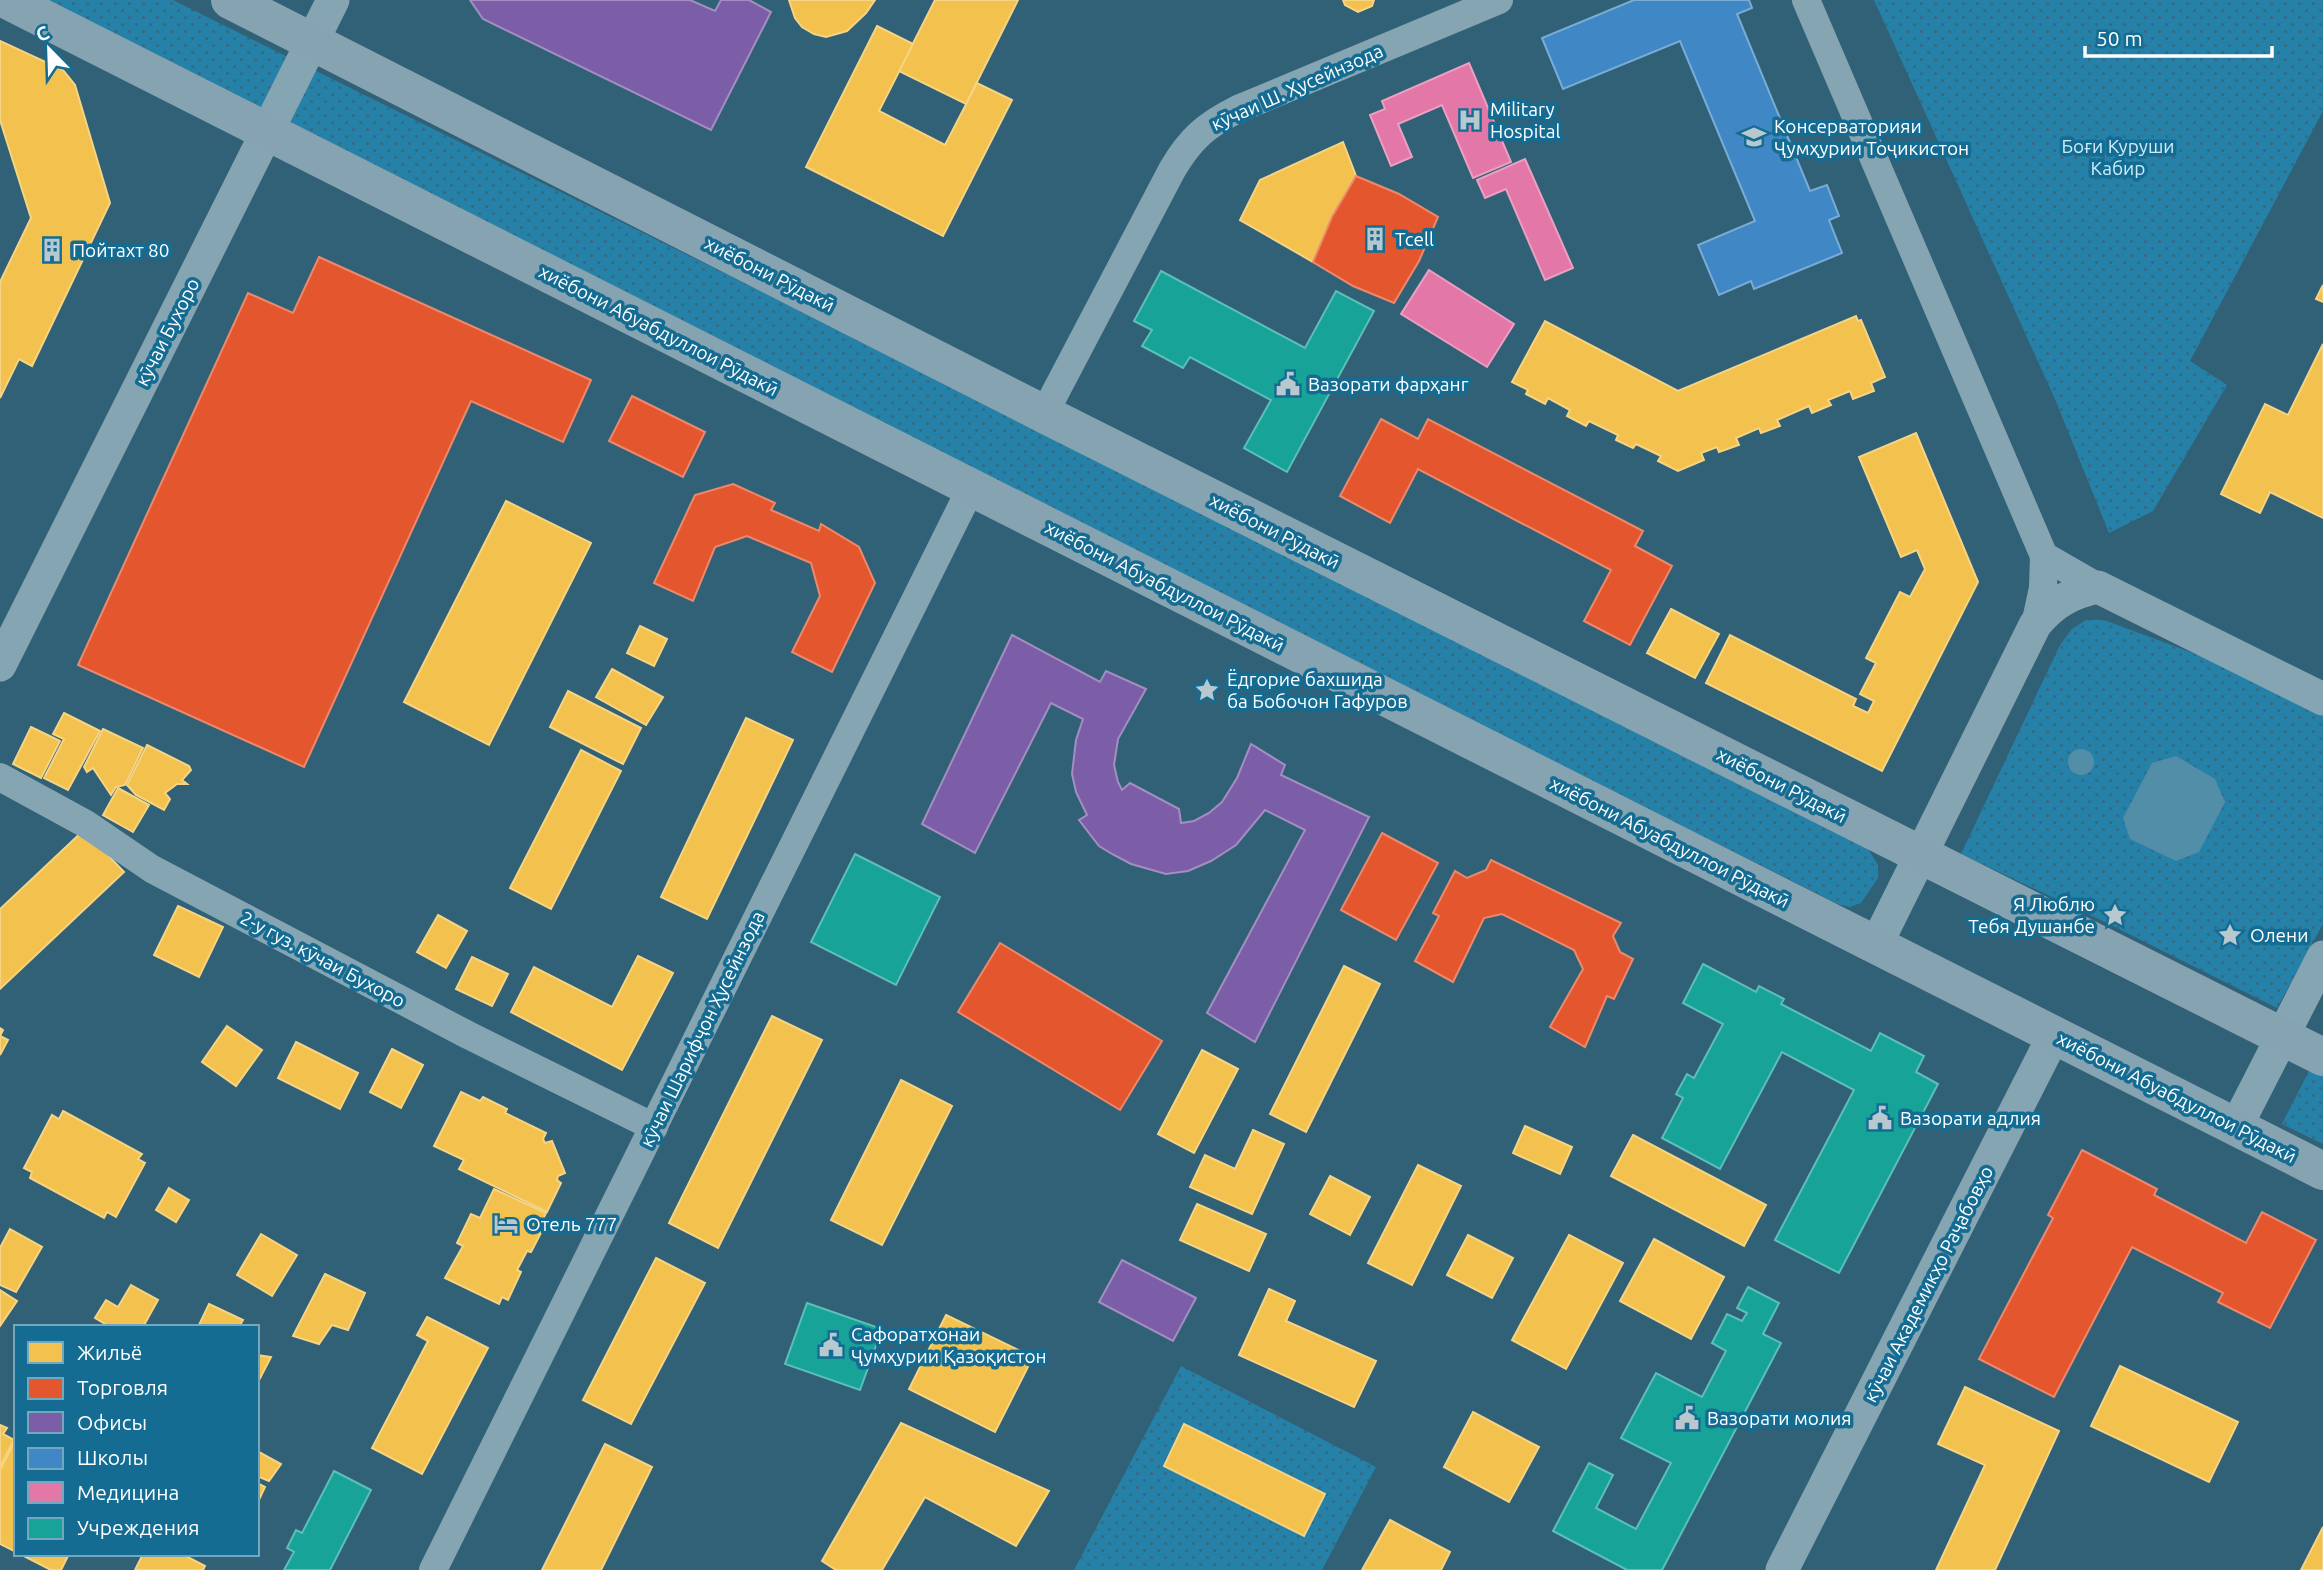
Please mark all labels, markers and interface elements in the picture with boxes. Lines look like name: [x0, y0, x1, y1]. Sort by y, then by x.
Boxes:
north arrow: [14, 14, 84, 84]
scale bar: [2085, 14, 2272, 58]
text: С: [32, 21, 52, 46]
text: 50 m: [2096, 26, 2143, 50]
street label: кӯчаи Ш. Ҳусейнзода: [1208, 39, 1386, 135]
place label: Military Hospital: [1490, 98, 1561, 142]
hospital icon: Military Hospital: [1456, 106, 1484, 134]
place label: Консерваторияи Ҷумҳурии Тоҷикистон: [1774, 115, 1969, 159]
school or university icon: Консерваторияи Ҷумҳурии Тоҷикистон: [1740, 123, 1768, 151]
park label: Боғи Куруши Кабир: [2061, 135, 2175, 179]
building icon: Tcell: [1361, 225, 1389, 253]
place label: Tcell: [1395, 228, 1434, 250]
street label: хиёбони Рӯдакӣ: [701, 232, 839, 316]
building icon: Пойтахт 80: [38, 236, 66, 264]
place label: Пойтахт 80: [72, 239, 170, 261]
street label: хиёбони Абуабдуллои Рӯдакӣ: [536, 260, 782, 400]
street label: кӯчаи Бухоро: [130, 274, 204, 390]
public building icon: Вазорати фарҳанг: [1274, 370, 1302, 398]
place label: Вазорати фарҳанг: [1308, 373, 1469, 395]
street label: хиёбони Рӯдакӣ: [1206, 489, 1344, 573]
street label: хиёбони Абуабдуллои Рӯдакӣ: [1042, 516, 1288, 656]
place label: Ёдгорие бахшида ба Бобочон Гафуров: [1227, 668, 1408, 712]
place icon: Ёдгорие бахшида ба Бобочон Гафуров: [1193, 676, 1221, 704]
street label: хиёбони Рӯдакӣ: [1713, 743, 1851, 827]
street label: хиёбони Абуабдуллои Рӯдакӣ: [1547, 772, 1793, 912]
place label: Я Люблю Тебя Душанбе: [1968, 893, 2095, 937]
place icon: Я Люблю Тебя Душанбе: [2101, 901, 2129, 929]
street label: 2-у гуз. кӯчаи Бухоро: [237, 906, 409, 1012]
street label: кӯчаи Шарифҷон Ҳусейнзода: [635, 907, 769, 1151]
place icon: Олени: [2216, 921, 2244, 949]
place label: Олени: [2250, 924, 2308, 946]
street label: хиёбони Абуабдуллои Рӯдакӣ: [2054, 1027, 2300, 1167]
public building icon: Вазорати адлия: [1866, 1104, 1894, 1132]
place label: Вазорати адлия: [1900, 1107, 2041, 1129]
street label: кӯчаи Академикҳо Раҷабовҳо: [1859, 1162, 1997, 1406]
hotel icon: Отель 777: [492, 1210, 520, 1238]
place label: Отель 777: [526, 1213, 617, 1235]
place label: Сафоратхонаи Ҷумҳурии Қазоқистон: [851, 1323, 1047, 1367]
legend: [14, 1325, 259, 1556]
public building icon: Сафоратхонаи Ҷумҳурии Қазоқистон: [817, 1331, 845, 1359]
text: Жильё: [77, 1340, 142, 1364]
text: Торговля: [77, 1375, 168, 1399]
public building icon: Вазорати молия: [1673, 1404, 1701, 1432]
place label: Вазорати молия: [1707, 1407, 1851, 1429]
text: Офисы: [77, 1410, 147, 1434]
text: Школы: [77, 1445, 148, 1469]
text: Медицина: [77, 1480, 179, 1504]
text: Учреждения: [77, 1515, 200, 1539]

